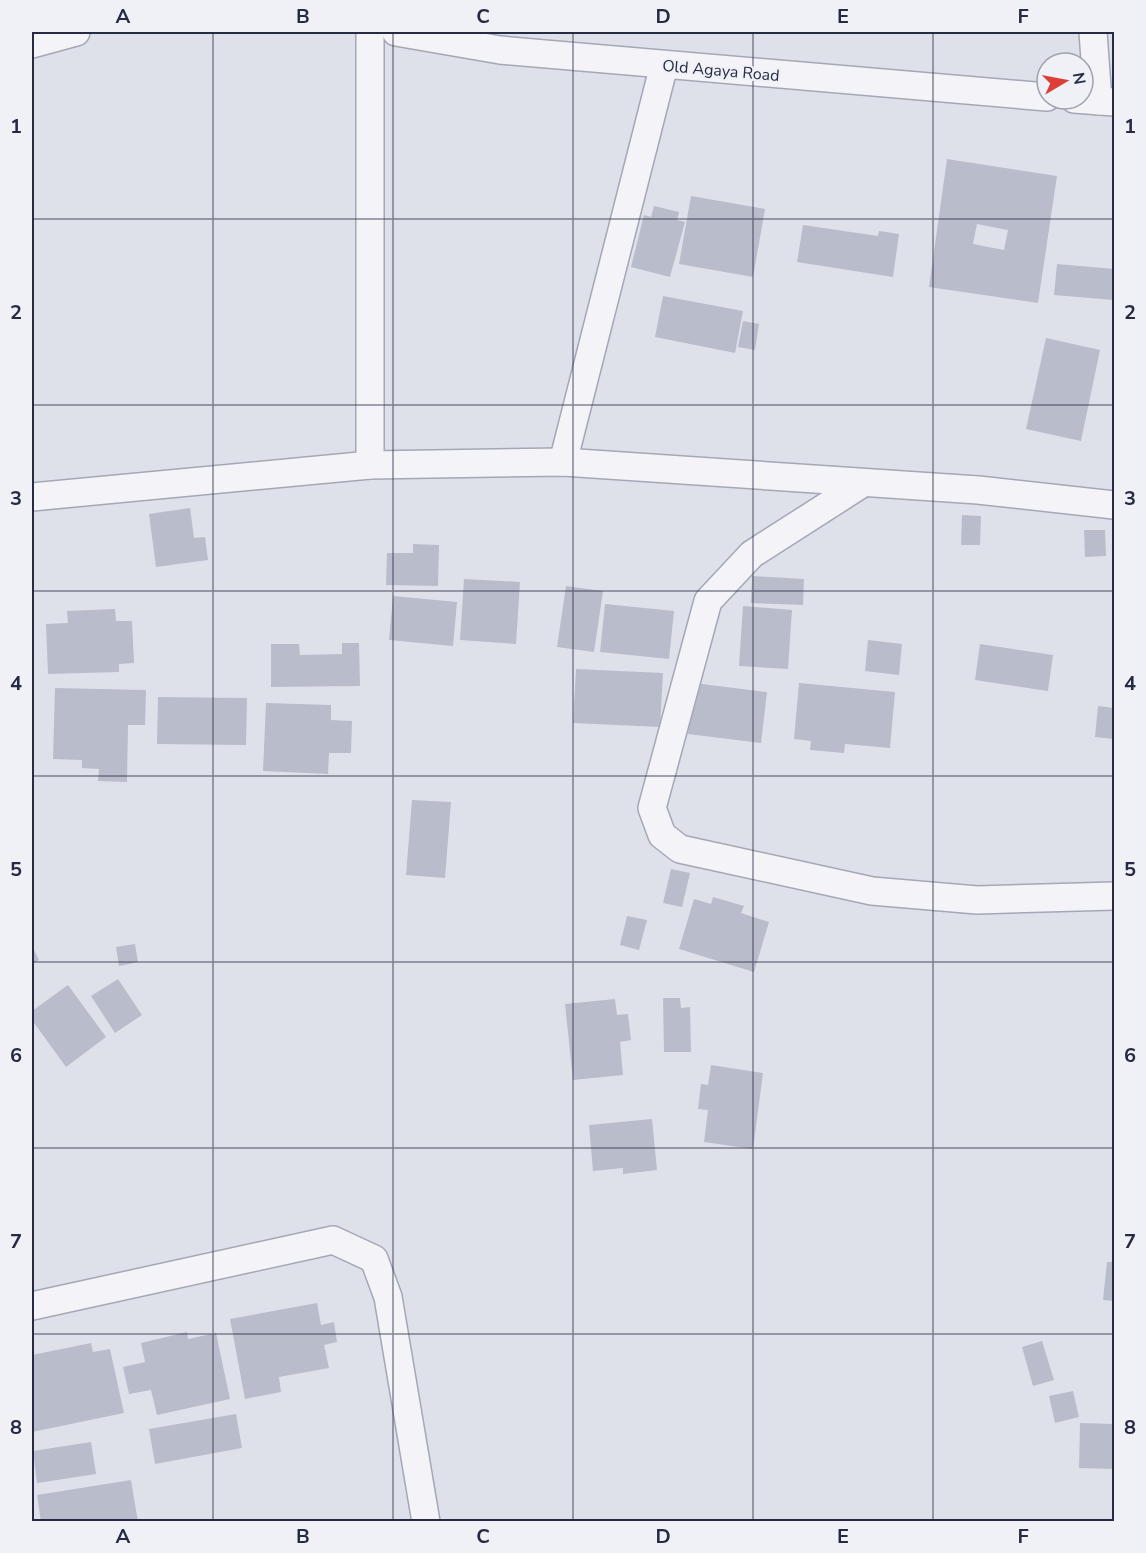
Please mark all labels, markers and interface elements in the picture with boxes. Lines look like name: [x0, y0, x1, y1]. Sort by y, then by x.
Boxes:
text: A: [116, 3, 131, 30]
text: B: [296, 3, 310, 30]
text: C: [476, 3, 490, 30]
text: D: [655, 3, 671, 30]
text: E: [837, 3, 849, 30]
text: F: [1017, 3, 1029, 30]
north arrow: [1035, 51, 1095, 111]
street label: Old Agaya Road: [661, 55, 780, 87]
text: N: [1067, 71, 1091, 86]
text: 1: [10, 113, 22, 140]
text: 1: [1124, 113, 1136, 140]
text: 2: [10, 299, 22, 326]
text: 2: [1124, 299, 1136, 326]
text: 3: [10, 485, 22, 512]
text: 3: [1124, 485, 1136, 512]
text: 4: [10, 670, 22, 697]
text: 4: [1124, 670, 1136, 697]
text: 5: [10, 856, 22, 883]
text: 5: [1124, 856, 1136, 883]
text: 6: [10, 1042, 22, 1069]
text: 6: [1124, 1042, 1136, 1069]
text: 7: [10, 1228, 22, 1255]
text: 7: [1124, 1228, 1136, 1255]
text: 8: [10, 1414, 22, 1441]
text: 8: [1124, 1414, 1136, 1441]
text: A: [116, 1523, 131, 1550]
text: B: [296, 1523, 310, 1550]
text: C: [476, 1523, 490, 1550]
text: D: [655, 1523, 671, 1550]
text: E: [837, 1523, 849, 1550]
text: F: [1017, 1523, 1029, 1550]

